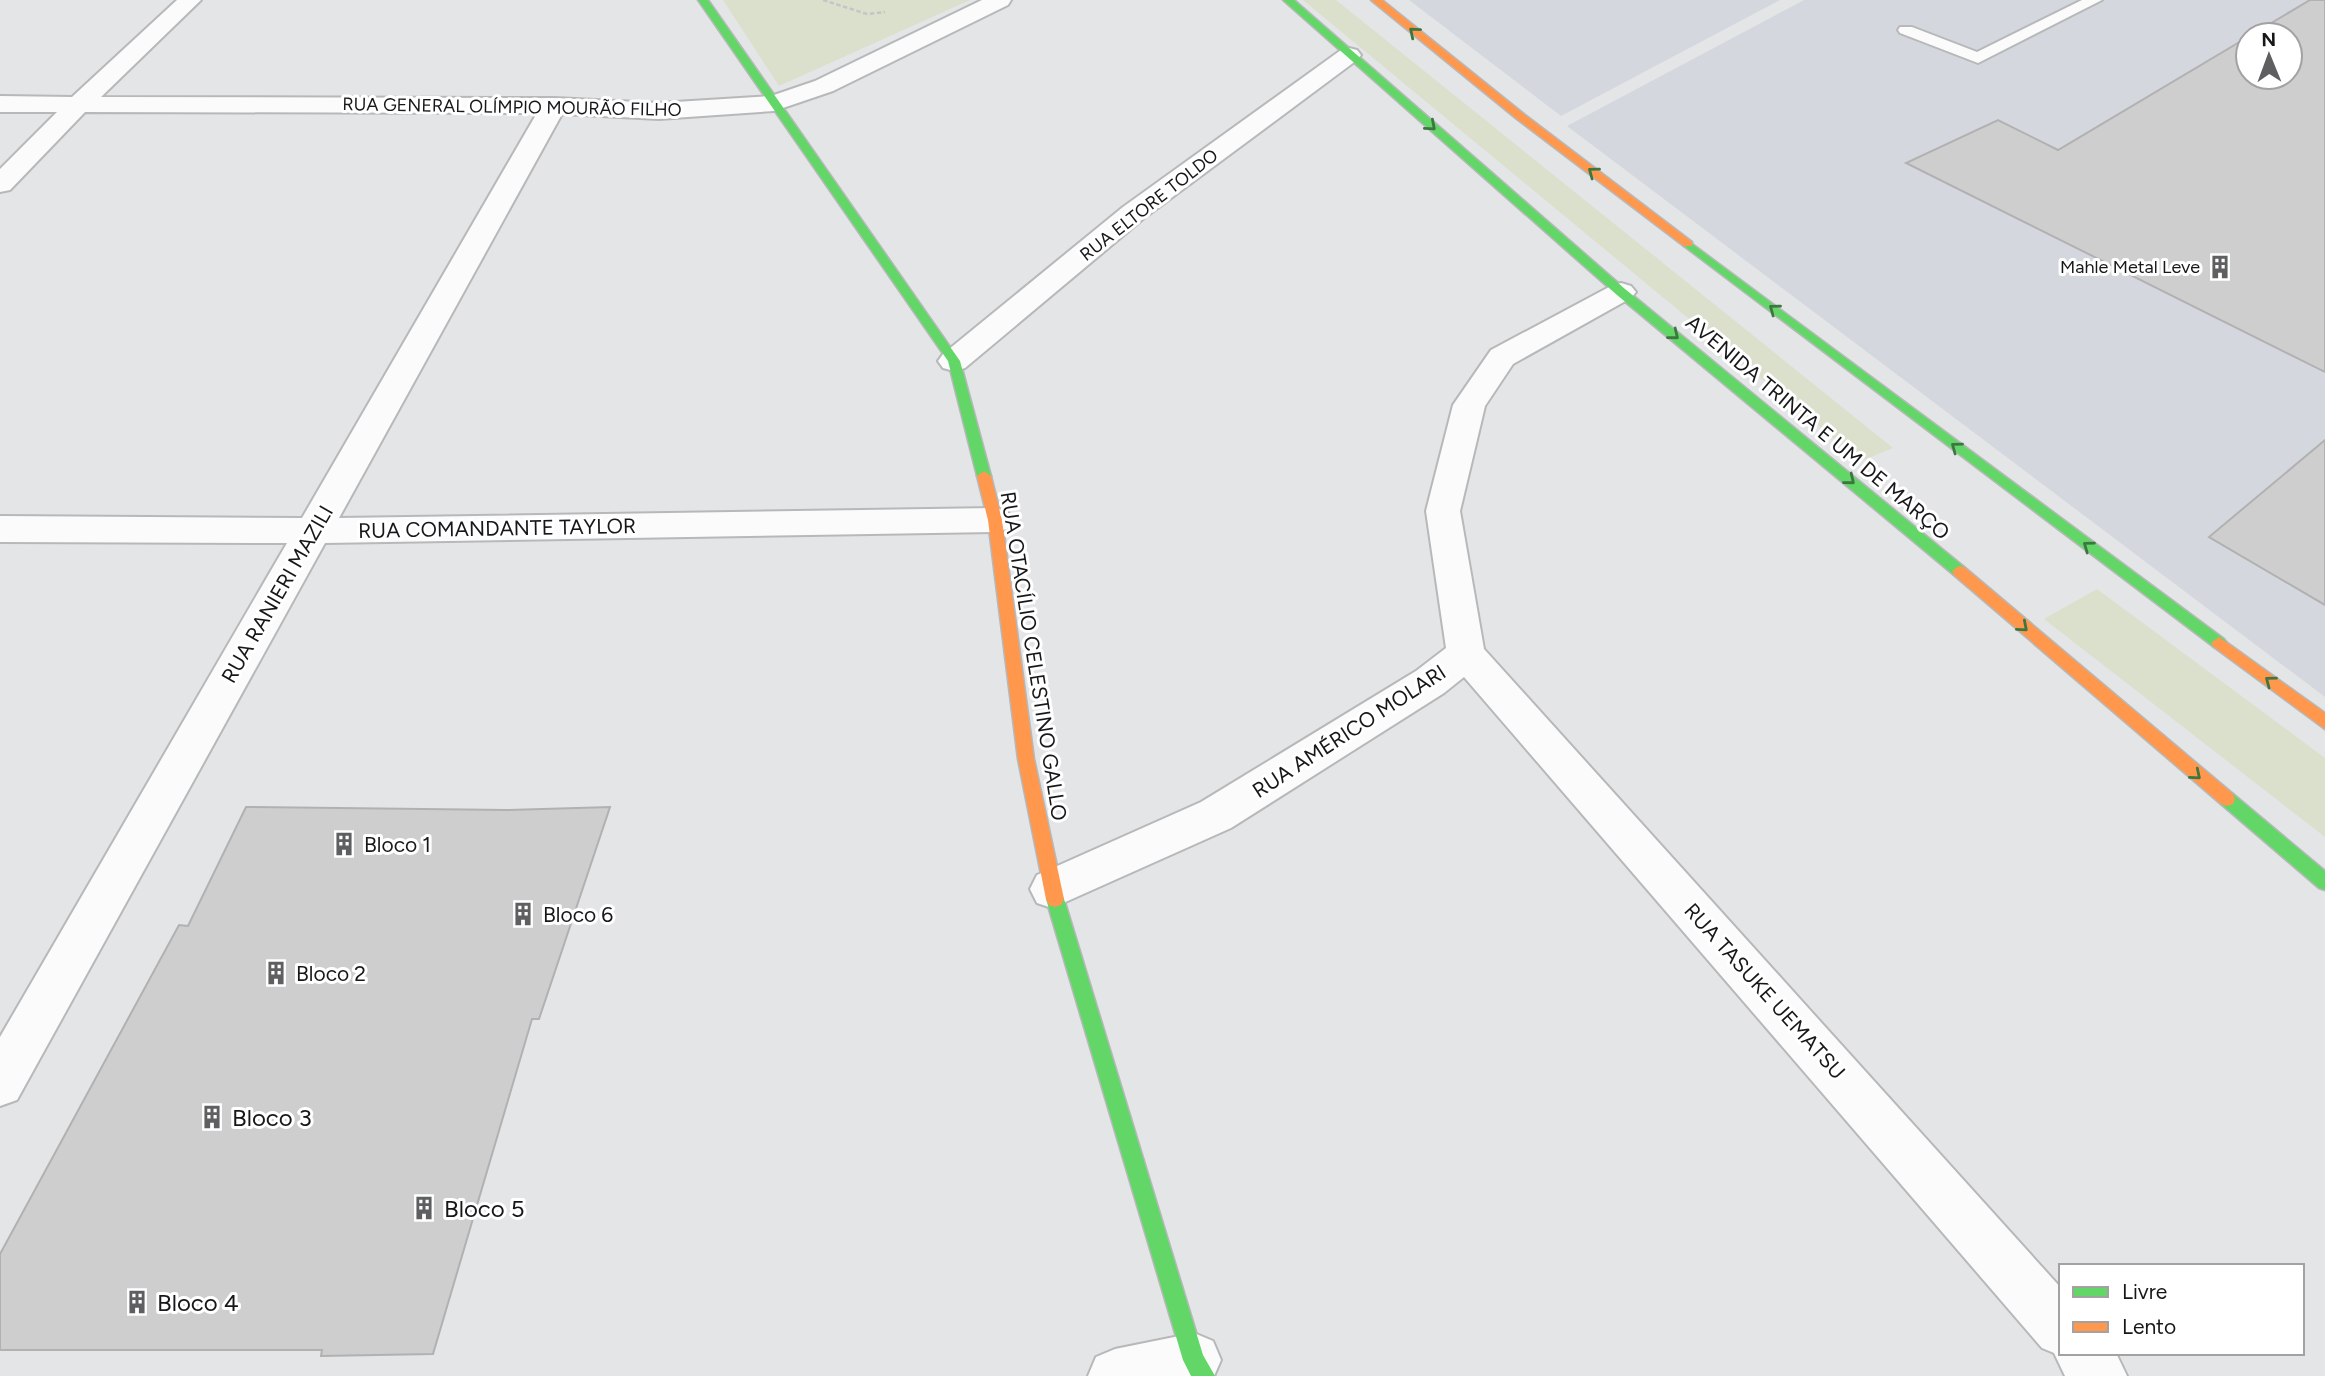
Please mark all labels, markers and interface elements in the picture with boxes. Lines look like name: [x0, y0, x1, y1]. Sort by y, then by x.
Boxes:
north arrow: [2234, 21, 2304, 91]
one-way arrow: [1409, 27, 1421, 40]
text: N: [2261, 28, 2276, 51]
street label: RUA GENERAL OLÍMPIO MOURÃO FILHO: [342, 93, 682, 121]
one-way arrow: [1423, 118, 1436, 130]
street label: RUA ELTORE TOLDO: [1076, 144, 1222, 266]
one-way arrow: [1588, 167, 1601, 180]
building icon: Mahle Metal Leve: [2206, 253, 2234, 281]
place label: Mahle Metal Leve: [2060, 256, 2200, 278]
one-way arrow: [1770, 305, 1782, 318]
street label: AVENIDA TRINTA E UM DE MARÇO: [1681, 309, 1955, 545]
one-way arrow: [1666, 327, 1679, 339]
one-way arrow: [1951, 442, 1963, 455]
one-way arrow: [1841, 472, 1854, 484]
street label: RUA OTACÍLIO CELESTINO GALLO: [996, 490, 1072, 822]
street label: RUA RANIERI MAZILI: [216, 501, 338, 687]
street label: RUA COMANDANTE TAYLOR: [358, 513, 636, 543]
one-way arrow: [2083, 541, 2096, 554]
one-way arrow: [2015, 619, 2028, 631]
street label: RUA AMÉRICO MOLARI: [1248, 659, 1450, 803]
one-way arrow: [2266, 677, 2278, 690]
one-way arrow: [2188, 767, 2201, 779]
building icon: Bloco 1: [330, 830, 358, 858]
place label: Bloco 1: [364, 832, 431, 857]
street label: RUA TASUKE UEMATSU: [1679, 898, 1851, 1084]
building icon: Bloco 6: [509, 900, 537, 928]
place label: Bloco 6: [543, 902, 613, 927]
building icon: Bloco 2: [262, 959, 290, 987]
place label: Bloco 2: [296, 961, 366, 986]
building icon: Bloco 3: [198, 1103, 226, 1131]
place label: Bloco 3: [232, 1103, 312, 1132]
building icon: Bloco 5: [410, 1194, 438, 1222]
place label: Bloco 5: [444, 1194, 525, 1223]
legend: [2059, 1264, 2304, 1355]
text: Livre: [2122, 1279, 2167, 1304]
building icon: Bloco 4: [123, 1288, 151, 1316]
place label: Bloco 4: [157, 1288, 239, 1317]
text: Lento: [2122, 1314, 2176, 1339]

